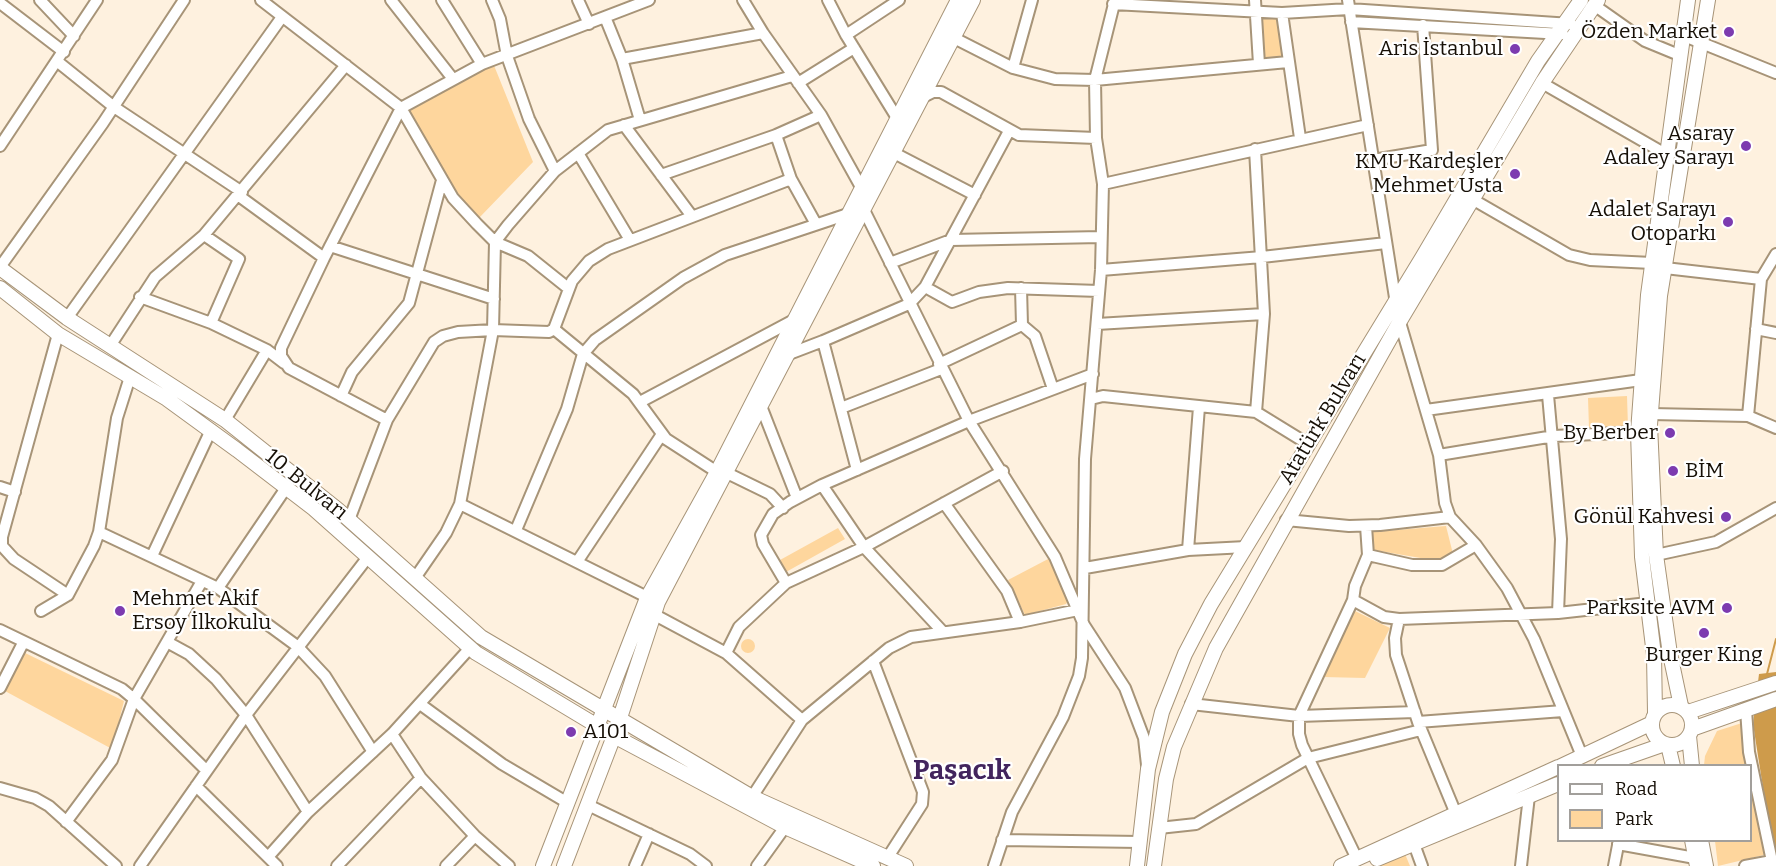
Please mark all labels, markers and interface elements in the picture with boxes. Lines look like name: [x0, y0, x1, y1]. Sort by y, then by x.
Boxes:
place label: Özden Market: [1581, 19, 1717, 45]
marker: Özden Market: [1722, 25, 1736, 39]
place label: Aris İstanbul: [1379, 36, 1503, 62]
marker: Aris İstanbul: [1508, 42, 1522, 56]
place label: Asaray Adaley Sarayı: [1603, 121, 1734, 171]
marker: Asaray Adaley Sarayı: [1739, 139, 1753, 153]
place label: KMU Kardeşler Mehmet Usta: [1355, 149, 1503, 199]
marker: KMU Kardeşler Mehmet Usta: [1508, 167, 1522, 181]
place label: Adalet Sarayı Otoparkı: [1588, 197, 1716, 247]
marker: Adalet Sarayı Otoparkı: [1721, 215, 1735, 229]
street label: Atatürk Bulvarı: [1274, 349, 1372, 489]
place label: By Berber: [1563, 420, 1658, 446]
marker: By Berber: [1663, 426, 1677, 440]
street label: 10. Bulvarı: [260, 444, 352, 526]
place label: BİM: [1685, 458, 1724, 484]
marker: BİM: [1666, 464, 1680, 478]
place label: Gönül Kahvesi: [1573, 504, 1714, 530]
marker: Gönül Kahvesi: [1719, 510, 1733, 524]
place label: Mehmet Akif Ersoy İlkokulu: [132, 586, 271, 636]
place label: Parksite AVM: [1586, 595, 1715, 621]
marker: Parksite AVM: [1720, 601, 1734, 615]
marker: Mehmet Akif Ersoy İlkokulu: [113, 604, 127, 618]
marker: Burger King: [1697, 626, 1711, 640]
place label: Burger King: [1645, 642, 1763, 668]
place label: A101: [583, 719, 628, 745]
marker: A101: [564, 725, 578, 739]
district label: Paşacık: [913, 755, 1011, 787]
legend: [1557, 764, 1752, 842]
text: Road: [1615, 778, 1657, 800]
text: Park: [1615, 808, 1653, 830]

